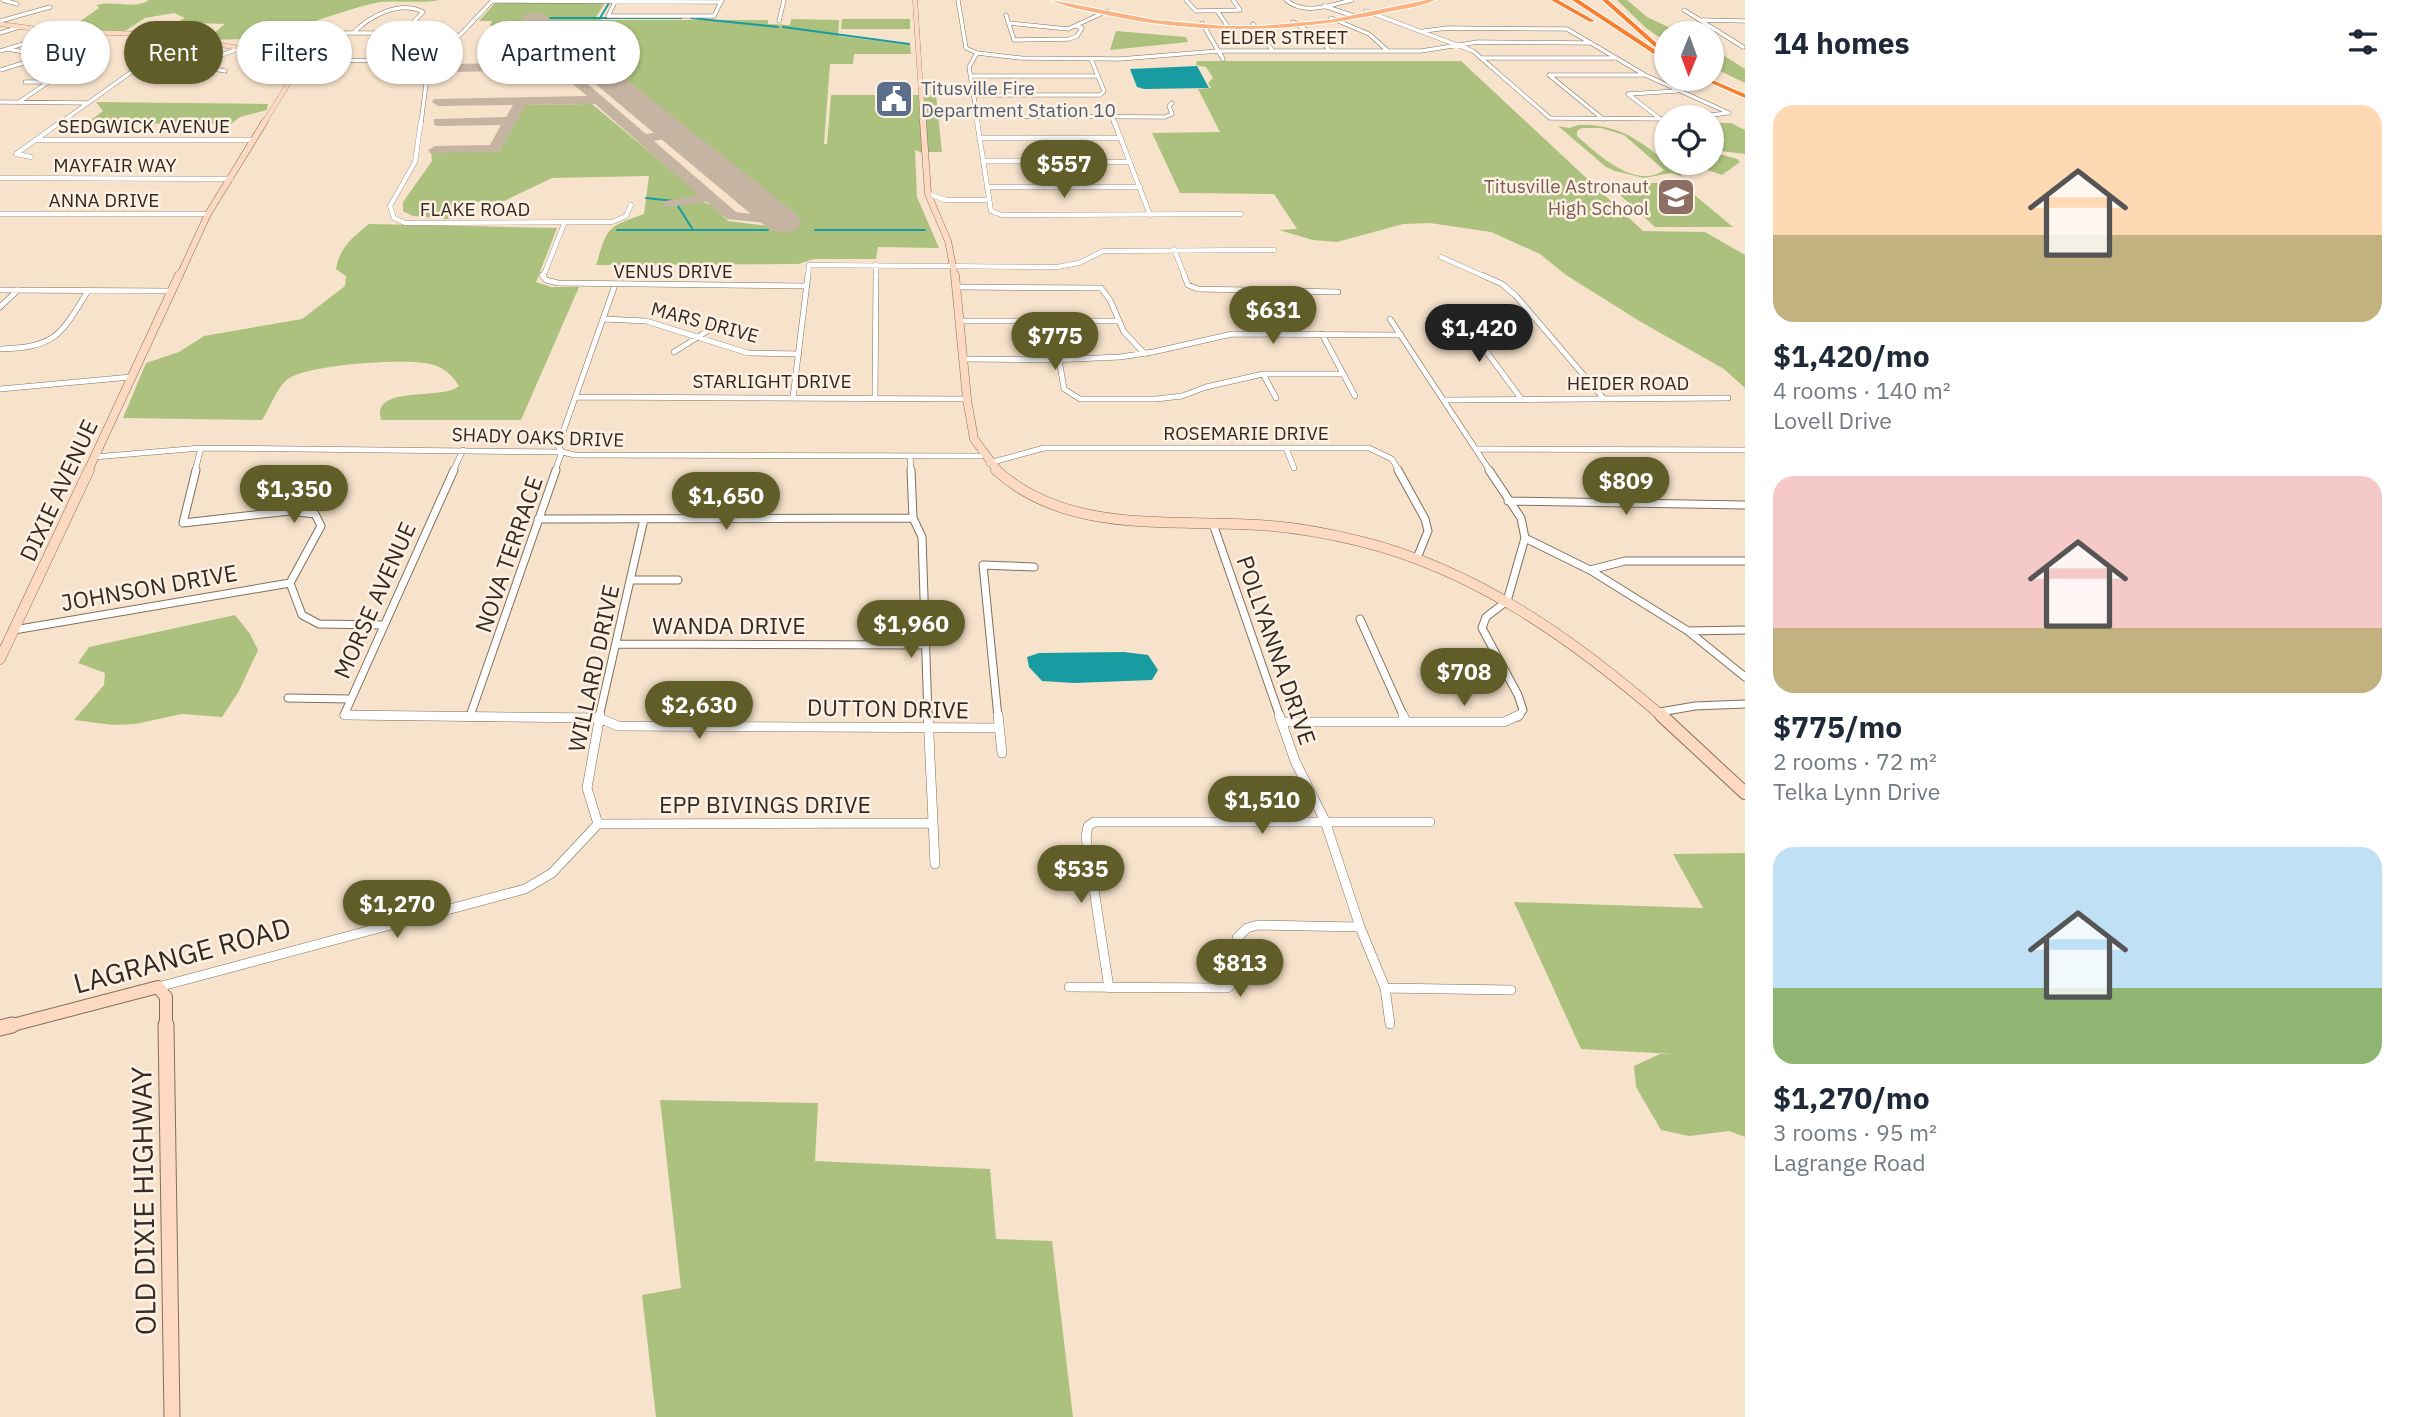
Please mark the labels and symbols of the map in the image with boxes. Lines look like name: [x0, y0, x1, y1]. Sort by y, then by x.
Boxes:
north arrow: [1654, 21, 1724, 91]
street label: ELDER STREET: [1220, 25, 1348, 49]
place label: Titusville Fire Department Station 10: [921, 76, 1116, 122]
public building icon: Titusville Fire Department Station 10: [873, 78, 915, 120]
street label: SEDGWICK AVENUE: [58, 114, 230, 138]
pin: $557: [1023, 140, 1105, 200]
street label: MAYFAIR WAY: [53, 153, 177, 177]
place label: Titusville Astronaut High School: [1484, 174, 1649, 220]
school or university icon: Titusville Astronaut High School: [1655, 176, 1697, 218]
street label: ANNA DRIVE: [49, 188, 159, 212]
street label: FLAKE ROAD: [420, 197, 530, 221]
street label: VENUS DRIVE: [613, 259, 733, 283]
pin: $631: [1232, 286, 1314, 346]
street label: MARS DRIVE: [649, 296, 761, 348]
pin: $1,420: [1422, 304, 1536, 364]
pin: $775: [1014, 312, 1096, 372]
street label: STARLIGHT DRIVE: [692, 369, 852, 393]
street label: HEIDER ROAD: [1567, 371, 1689, 395]
street label: DIXIE AVENUE: [12, 414, 104, 566]
street label: ROSEMARIE DRIVE: [1163, 421, 1329, 445]
street label: SHADY OAKS DRIVE: [451, 422, 625, 452]
pin: $809: [1585, 458, 1667, 517]
pin: $1,350: [237, 466, 351, 525]
street label: NOVA TERRACE: [467, 472, 549, 636]
pin: $1,650: [669, 472, 783, 532]
street label: MORSE AVENUE: [326, 517, 422, 683]
street label: POLLYANNA DRIVE: [1231, 551, 1323, 749]
street label: JOHNSON DRIVE: [58, 557, 240, 617]
street label: WILLARD DRIVE: [561, 582, 625, 754]
pin: $1,960: [854, 600, 968, 660]
street label: WANDA DRIVE: [652, 610, 806, 640]
pin: $708: [1423, 648, 1505, 708]
pin: $2,630: [642, 682, 756, 741]
street label: DUTTON DRIVE: [807, 692, 969, 724]
pin: $1,510: [1205, 776, 1319, 836]
street label: EPP BIVINGS DRIVE: [659, 789, 871, 819]
pin: $535: [1040, 846, 1122, 905]
pin: $1,270: [340, 880, 454, 940]
street label: LAGRANGE ROAD: [69, 908, 295, 1002]
pin: $813: [1199, 940, 1281, 999]
street label: OLD DIXIE HIGHWAY: [122, 1066, 164, 1336]

